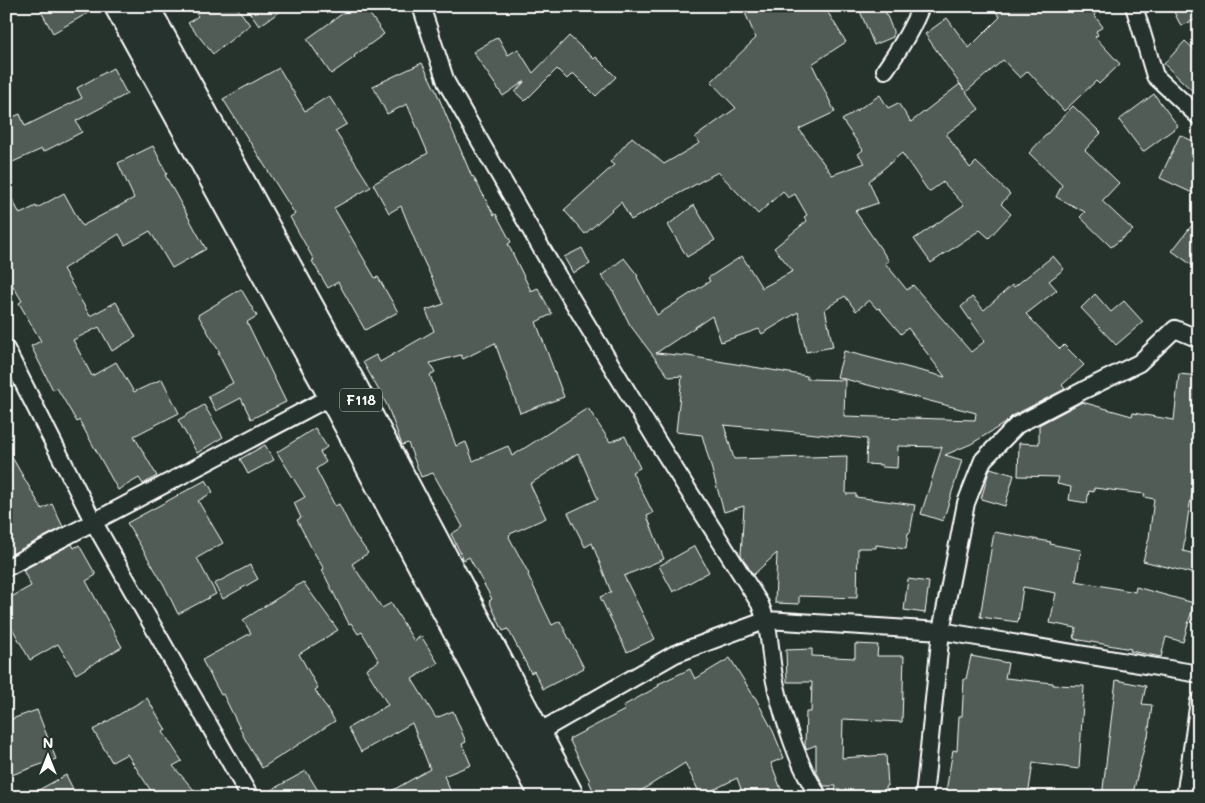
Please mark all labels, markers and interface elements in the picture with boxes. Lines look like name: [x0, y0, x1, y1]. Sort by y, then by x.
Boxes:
road number: F118: [340, 388, 382, 412]
north arrow: [22, 730, 72, 780]
text: N: [43, 733, 53, 752]

